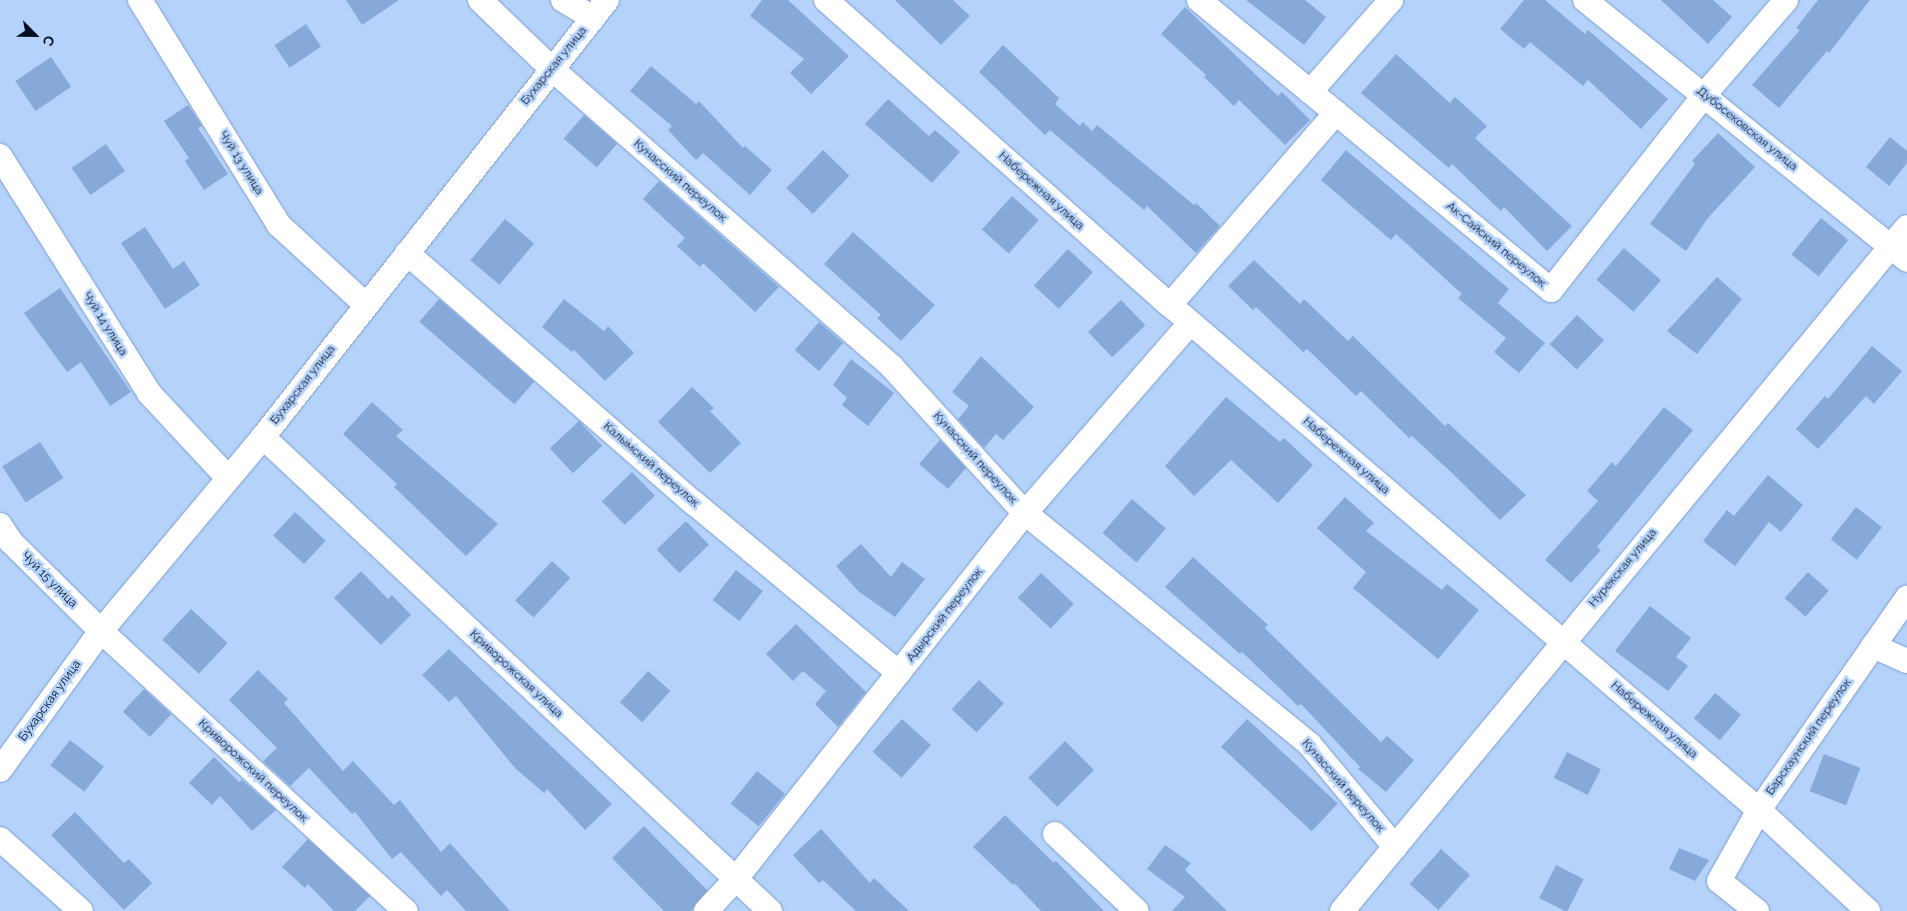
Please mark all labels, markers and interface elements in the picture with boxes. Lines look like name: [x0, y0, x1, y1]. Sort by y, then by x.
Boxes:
north arrow: [10, 10, 60, 60]
street label: Бухарская улица: [518, 24, 590, 108]
text: С: [40, 33, 58, 48]
street label: Дубосековская улица: [1694, 84, 1800, 174]
street label: Чуй 13 улица: [216, 128, 266, 198]
street label: Кунасский переулок: [630, 137, 730, 225]
street label: Набережная улица: [995, 149, 1087, 233]
street label: Ак-Сайский переулок: [1443, 199, 1549, 291]
street label: Чуй 14 улица: [80, 289, 130, 359]
street label: Бухарская улица: [268, 342, 338, 428]
street label: Кунасский переулок: [930, 409, 1020, 507]
street label: Набережная улица: [1300, 414, 1392, 498]
street label: Калымский переулок: [600, 419, 702, 511]
street label: Нурекская улица: [1586, 526, 1660, 610]
street label: Чуй 15 улица: [18, 549, 80, 611]
street label: Адырский переулок: [904, 565, 986, 665]
street label: Криворожская улица: [466, 627, 566, 721]
street label: Бухарская улица: [16, 658, 84, 744]
street label: Барскаунский переулок: [1763, 676, 1855, 798]
street label: Набережная улица: [1608, 678, 1700, 762]
street label: Криворожский переулок: [195, 716, 311, 826]
street label: Кунасский переулок: [1299, 736, 1387, 836]

